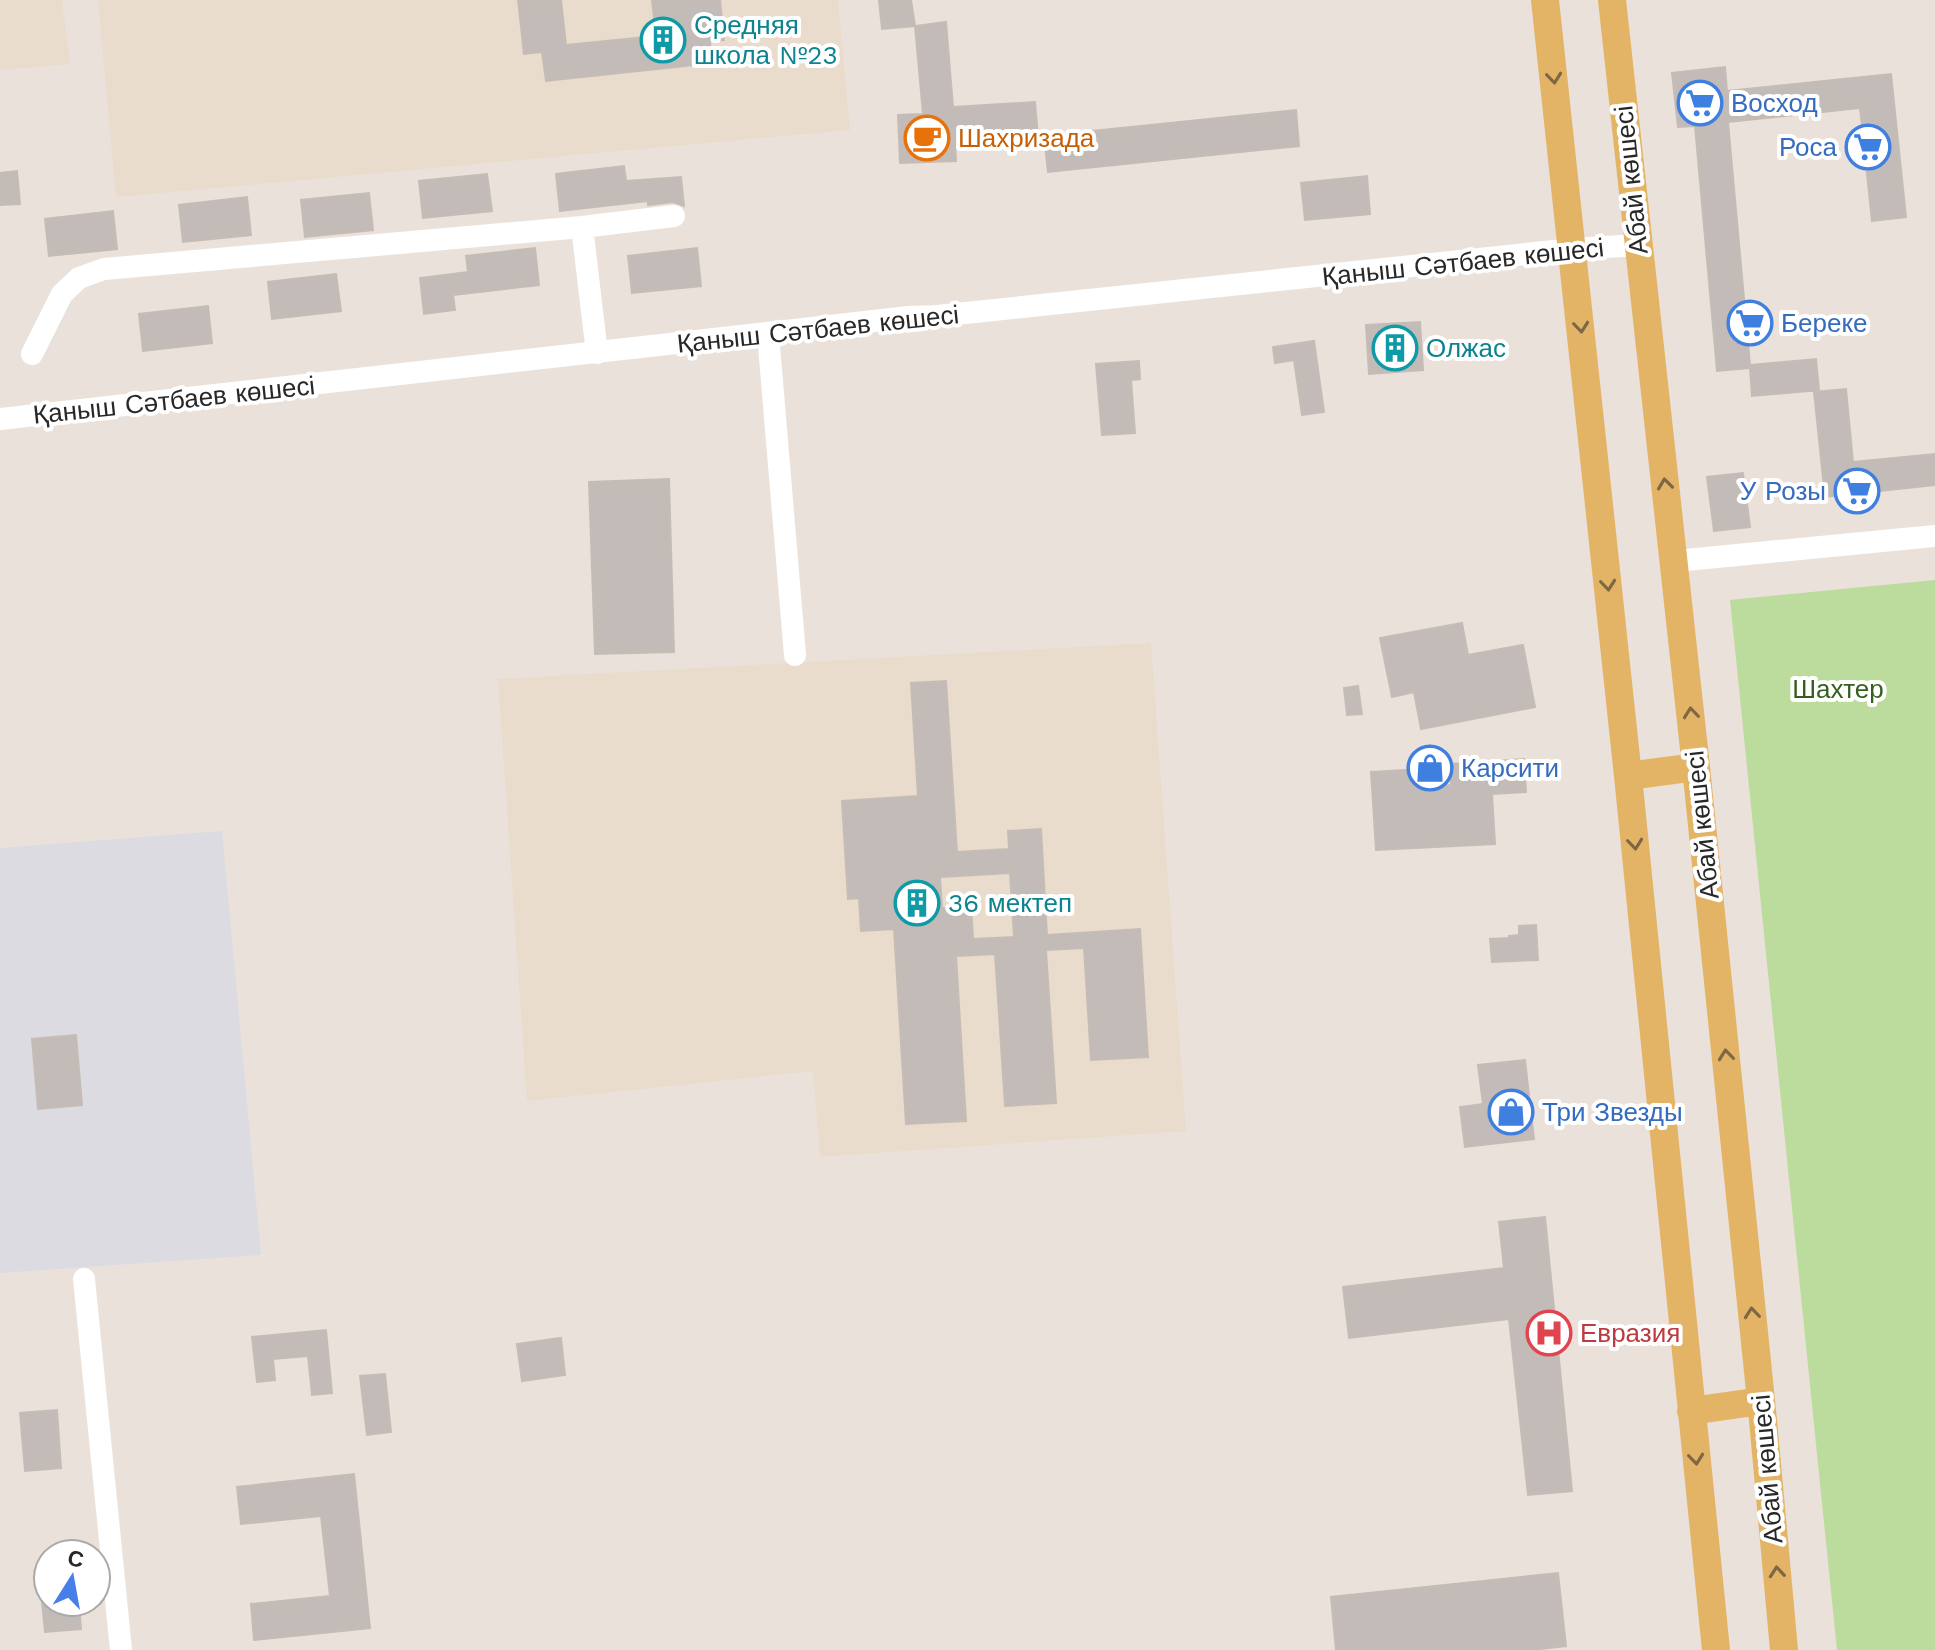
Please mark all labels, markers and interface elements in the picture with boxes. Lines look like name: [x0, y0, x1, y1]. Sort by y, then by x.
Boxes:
place label: Средняя школа №23: [694, 10, 838, 70]
building icon: Средняя школа №23: [639, 16, 687, 64]
one-way arrow: [1545, 71, 1562, 84]
supermarket icon: Восход: [1676, 79, 1724, 127]
place label: Восход: [1731, 88, 1818, 118]
street label: Абай көшесі: [1608, 104, 1654, 256]
cafe icon: Шахризада: [903, 114, 951, 162]
place label: Шахризада: [958, 123, 1095, 153]
supermarket icon: Роса: [1844, 123, 1892, 171]
place label: Роса: [1779, 132, 1838, 162]
street label: Қаныш Сәтбаев көшесі: [1321, 232, 1605, 292]
street label: Қаныш Сәтбаев көшесі: [676, 299, 960, 359]
supermarket icon: Береке: [1726, 299, 1774, 347]
place label: Береке: [1781, 308, 1868, 338]
one-way arrow: [1573, 321, 1590, 334]
building icon: Олжас: [1371, 324, 1419, 372]
place label: Олжас: [1426, 333, 1506, 363]
street label: Қаныш Сәтбаев көшесі: [32, 370, 316, 430]
supermarket icon: У Розы: [1833, 467, 1881, 515]
place label: У Розы: [1740, 476, 1826, 506]
one-way arrow: [1657, 477, 1674, 490]
one-way arrow: [1600, 579, 1617, 592]
park label: Шахтер: [1792, 674, 1884, 704]
one-way arrow: [1682, 706, 1699, 719]
shop icon: Карсити: [1406, 744, 1454, 792]
street label: Абай көшесі: [1679, 749, 1725, 901]
place label: Карсити: [1461, 753, 1559, 783]
one-way arrow: [1627, 838, 1644, 851]
building icon: 36 мектеп: [893, 879, 941, 927]
place label: 36 мектеп: [948, 888, 1072, 918]
one-way arrow: [1717, 1048, 1734, 1061]
shop icon: Три Звезды: [1487, 1088, 1535, 1136]
place label: Три Звезды: [1542, 1097, 1683, 1127]
one-way arrow: [1744, 1307, 1761, 1320]
hospital icon: Евразия: [1525, 1309, 1573, 1357]
place label: Евразия: [1580, 1318, 1680, 1348]
street label: Абай көшесі: [1746, 1393, 1788, 1545]
one-way arrow: [1688, 1453, 1705, 1466]
north arrow: [32, 1538, 112, 1618]
text: С: [66, 1545, 86, 1573]
one-way arrow: [1769, 1565, 1786, 1578]

